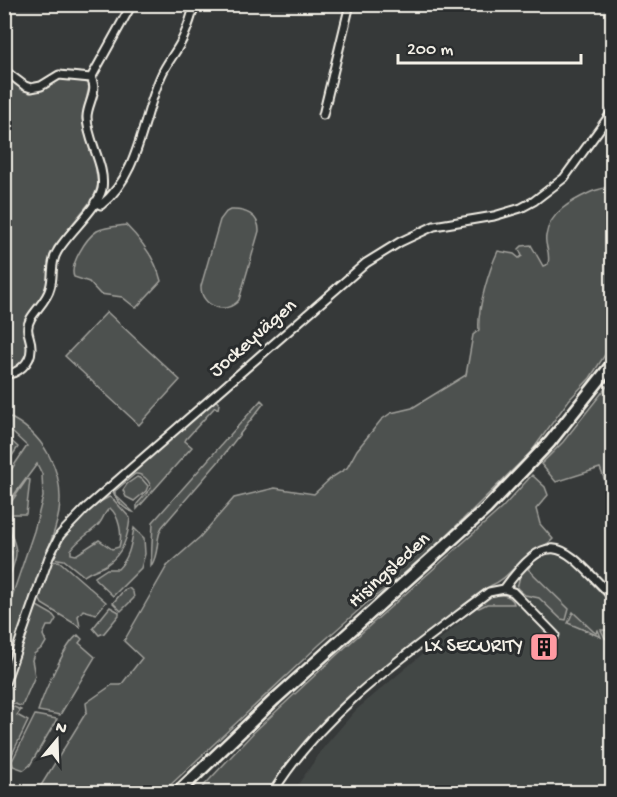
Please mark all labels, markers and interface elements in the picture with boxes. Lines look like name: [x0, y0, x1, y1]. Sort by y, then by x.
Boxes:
scale bar: [398, 27, 581, 65]
text: 200 m: [407, 40, 454, 61]
street label: Jockeyvägen: [206, 295, 303, 383]
street label: Hisingsleden: [344, 528, 436, 614]
building icon: LX SECURITY: [528, 631, 560, 663]
place label: LX SECURITY: [424, 636, 523, 659]
north arrow: [27, 710, 87, 770]
text: N: [53, 718, 69, 740]

